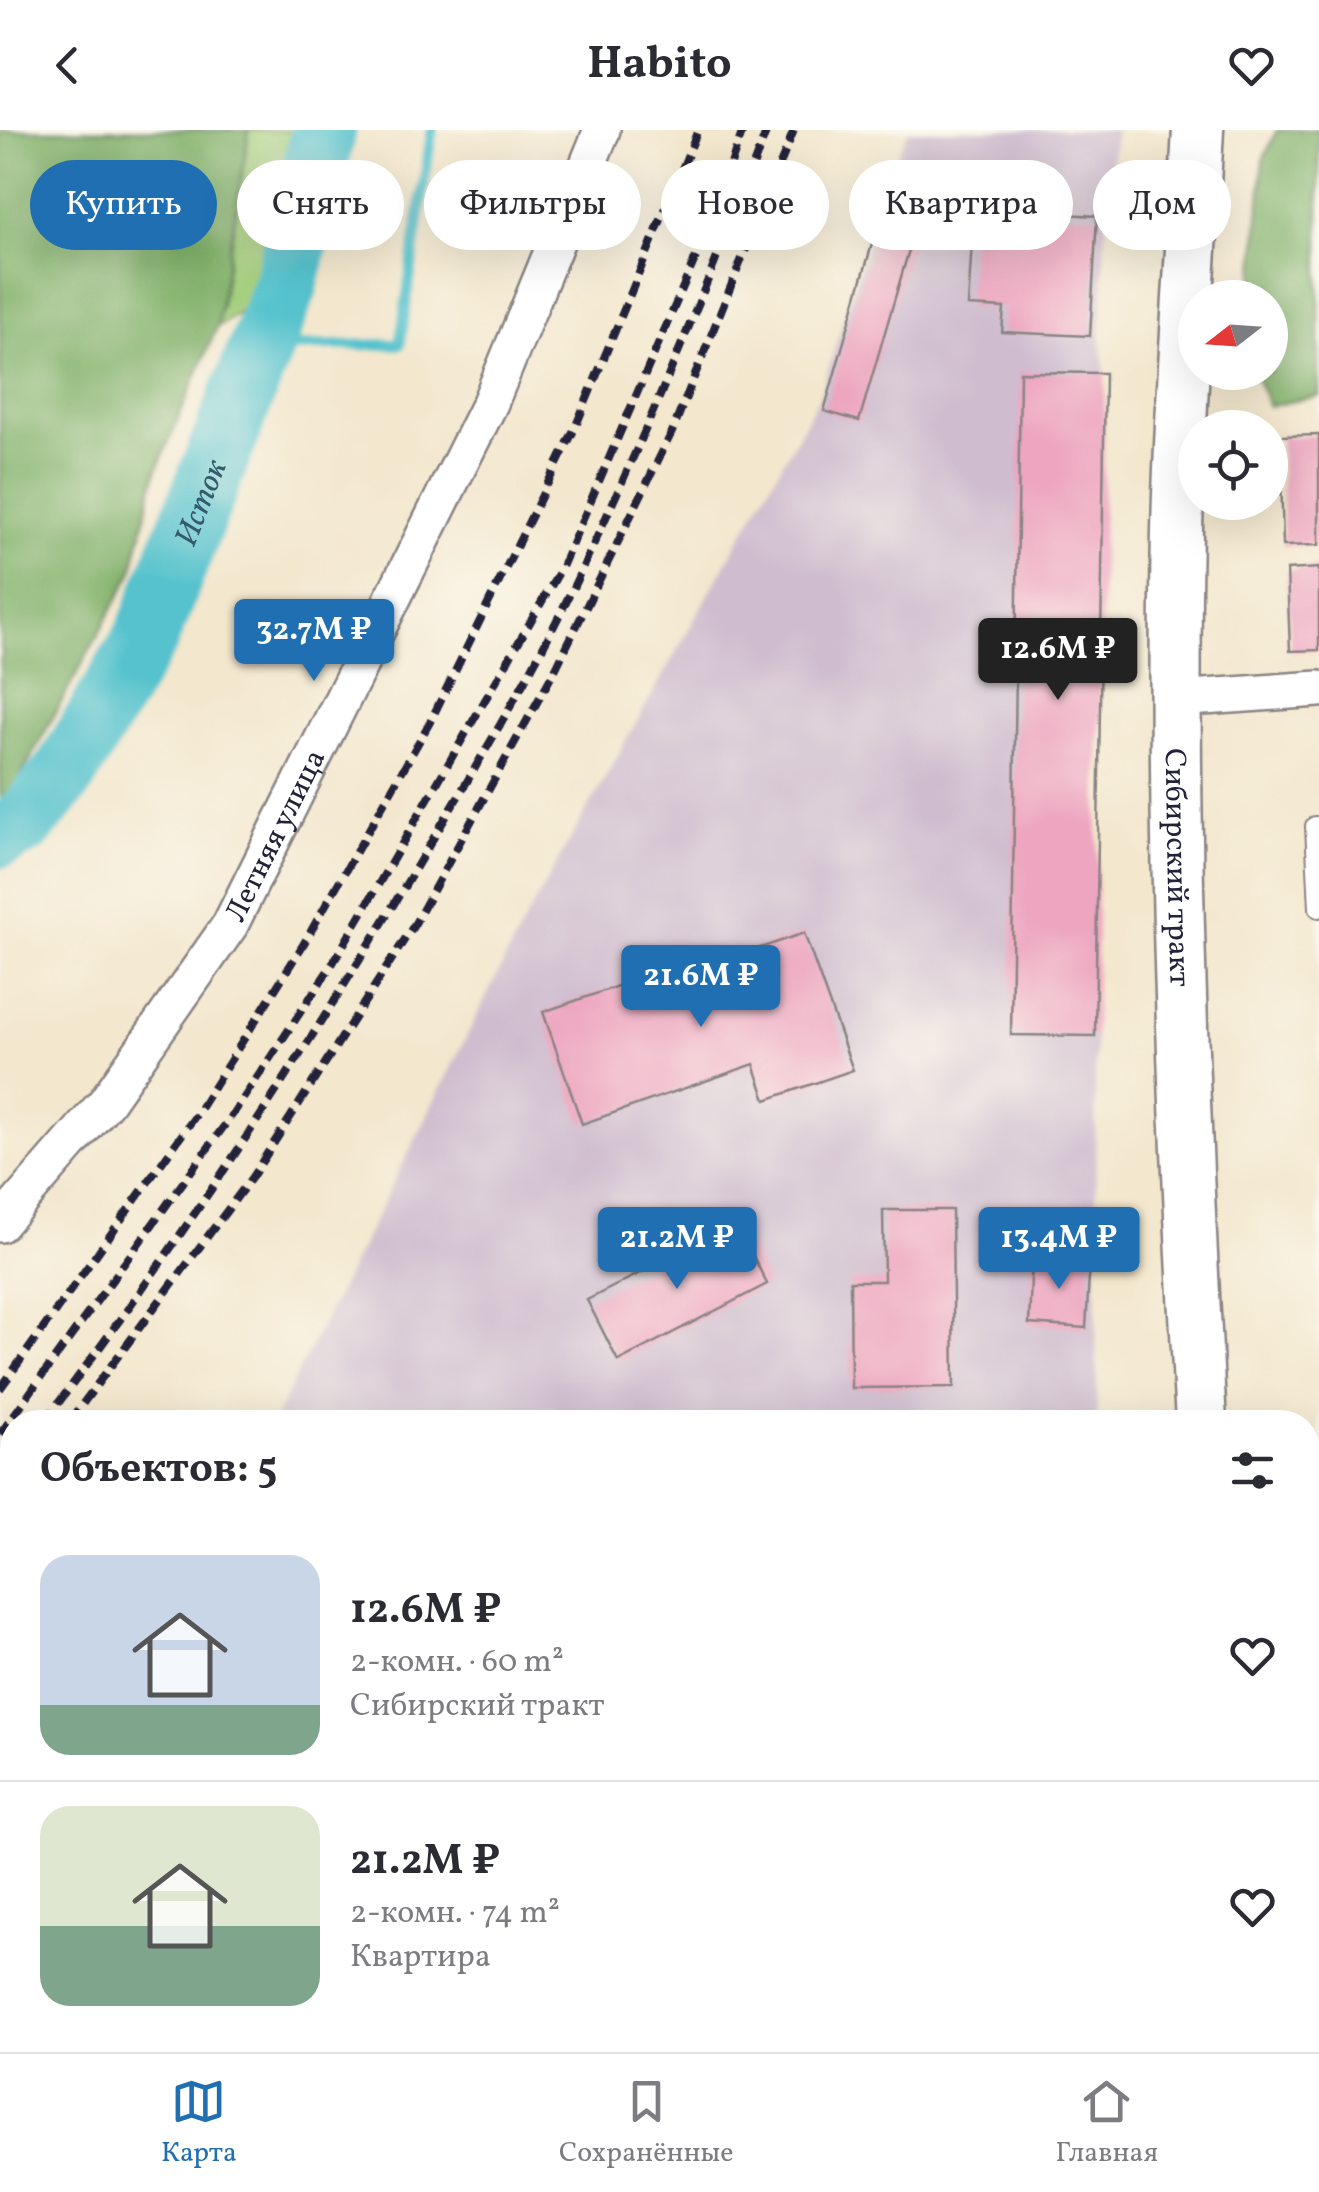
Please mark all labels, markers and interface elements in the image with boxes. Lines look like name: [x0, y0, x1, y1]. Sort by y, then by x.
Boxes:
text: Habito: [587, 34, 732, 97]
icon: back: [40, 38, 95, 93]
icon: heart: [1224, 38, 1279, 93]
chip: Купить: [30, 160, 217, 250]
chip: Снять: [237, 160, 404, 250]
chip: Фильтры: [424, 160, 641, 250]
chip: Новое: [661, 160, 829, 250]
chip: Квартира: [849, 160, 1073, 250]
chip: Дом: [1093, 160, 1231, 250]
north arrow: [1178, 280, 1288, 390]
map controls: [1178, 280, 1288, 520]
button: locate: [1178, 410, 1288, 520]
water label: Исток: [166, 453, 240, 553]
pin: 32.7M ₽: [222, 599, 406, 684]
text: 32.7M ₽: [256, 609, 372, 653]
pin: 12.6M ₽: [966, 618, 1150, 703]
text: 12.6M ₽: [1000, 628, 1116, 672]
street label: Летняя улица: [216, 743, 337, 929]
street label: Сибирский тракт: [1153, 748, 1200, 987]
pin: 21.6M ₽: [609, 945, 793, 1030]
text: 21.6M ₽: [643, 955, 759, 999]
pin: 21.2M ₽: [585, 1207, 769, 1292]
pin: 13.4M ₽: [967, 1207, 1151, 1292]
text: 21.2M ₽: [620, 1217, 734, 1261]
text: 13.4M ₽: [1001, 1217, 1117, 1261]
text: Объектов: 5: [40, 1441, 277, 1500]
icon: filters: [1225, 1443, 1280, 1498]
text: 12.6M ₽: [350, 1582, 502, 1641]
icon: home: [120, 1595, 240, 1715]
icon: heart: [1225, 1628, 1280, 1683]
text: 2-комн. · 60 m²: [350, 1641, 564, 1685]
text: Сибирский тракт: [350, 1685, 604, 1729]
text: 21.2M ₽: [350, 1833, 500, 1892]
icon: home: [120, 1846, 240, 1966]
icon: heart: [1225, 1879, 1280, 1934]
text: 2-комн. · 74 m²: [350, 1892, 560, 1936]
text: Квартира: [350, 1936, 491, 1980]
tab: Карта: [161, 2074, 237, 2173]
tab: Сохранённые: [559, 2074, 734, 2173]
tab: Главная: [1056, 2074, 1158, 2173]

